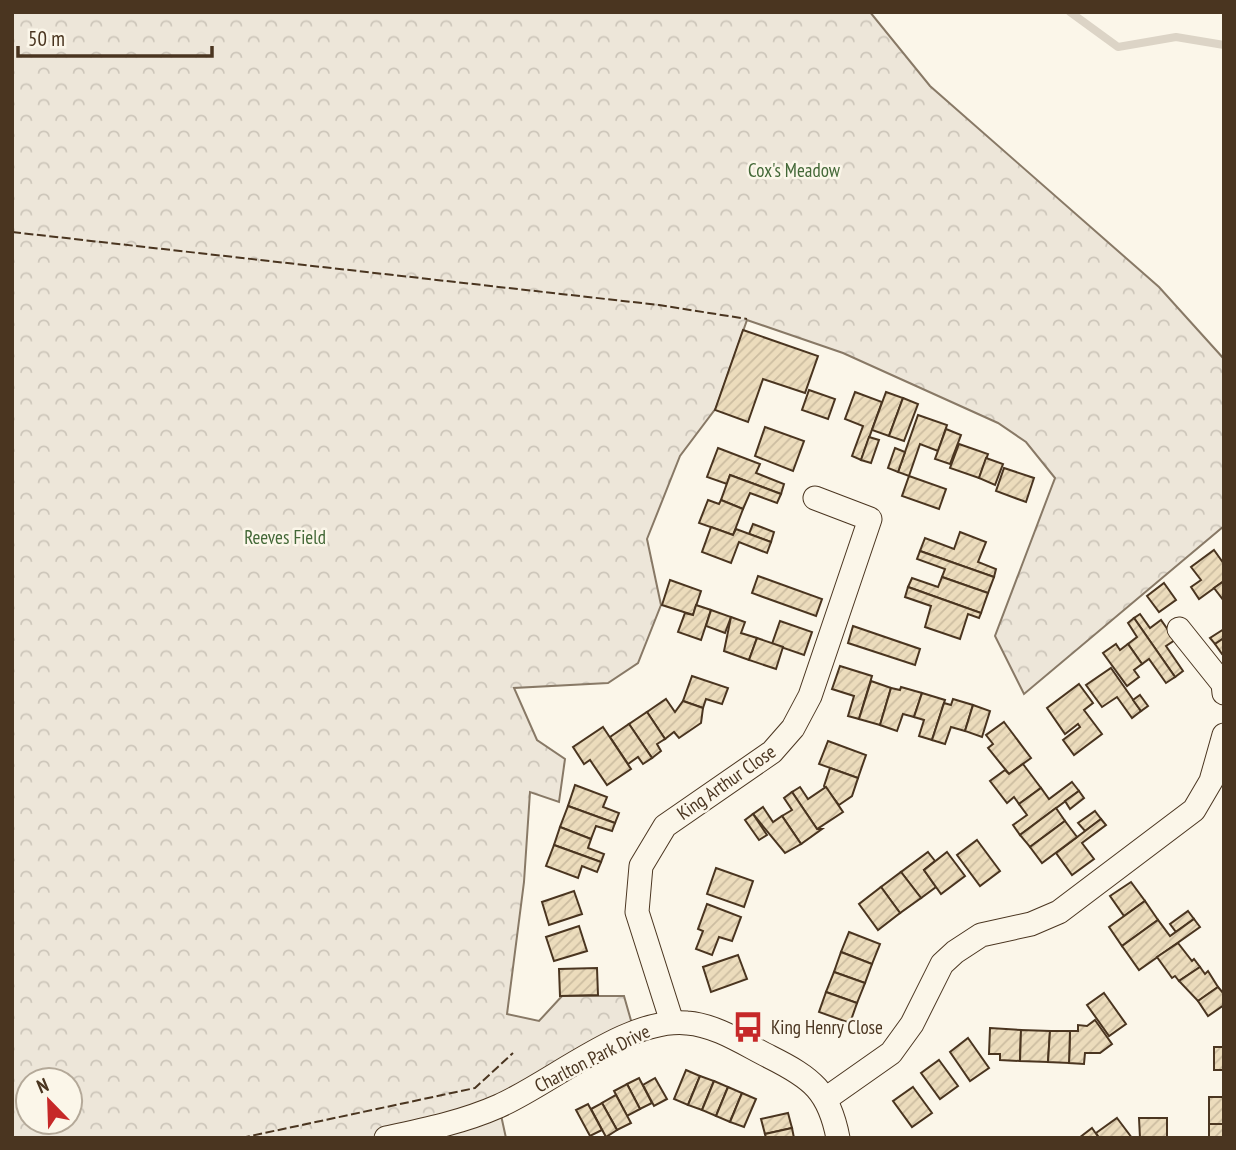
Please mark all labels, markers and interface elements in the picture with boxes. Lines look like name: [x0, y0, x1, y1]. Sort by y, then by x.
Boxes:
scale bar: [18, 14, 212, 58]
text: 50 m: [28, 25, 65, 52]
park label: Cox's Meadow: [748, 158, 841, 182]
park label: Reeves Field: [244, 525, 326, 549]
street label: King Arthur Close: [672, 739, 780, 825]
bus stop icon: King Henry Close: [731, 1010, 765, 1044]
place label: King Henry Close: [771, 1015, 883, 1039]
street label: Charlton Park Drive: [530, 1019, 654, 1097]
north arrow: [14, 1066, 84, 1136]
text: N: [33, 1072, 52, 1098]

